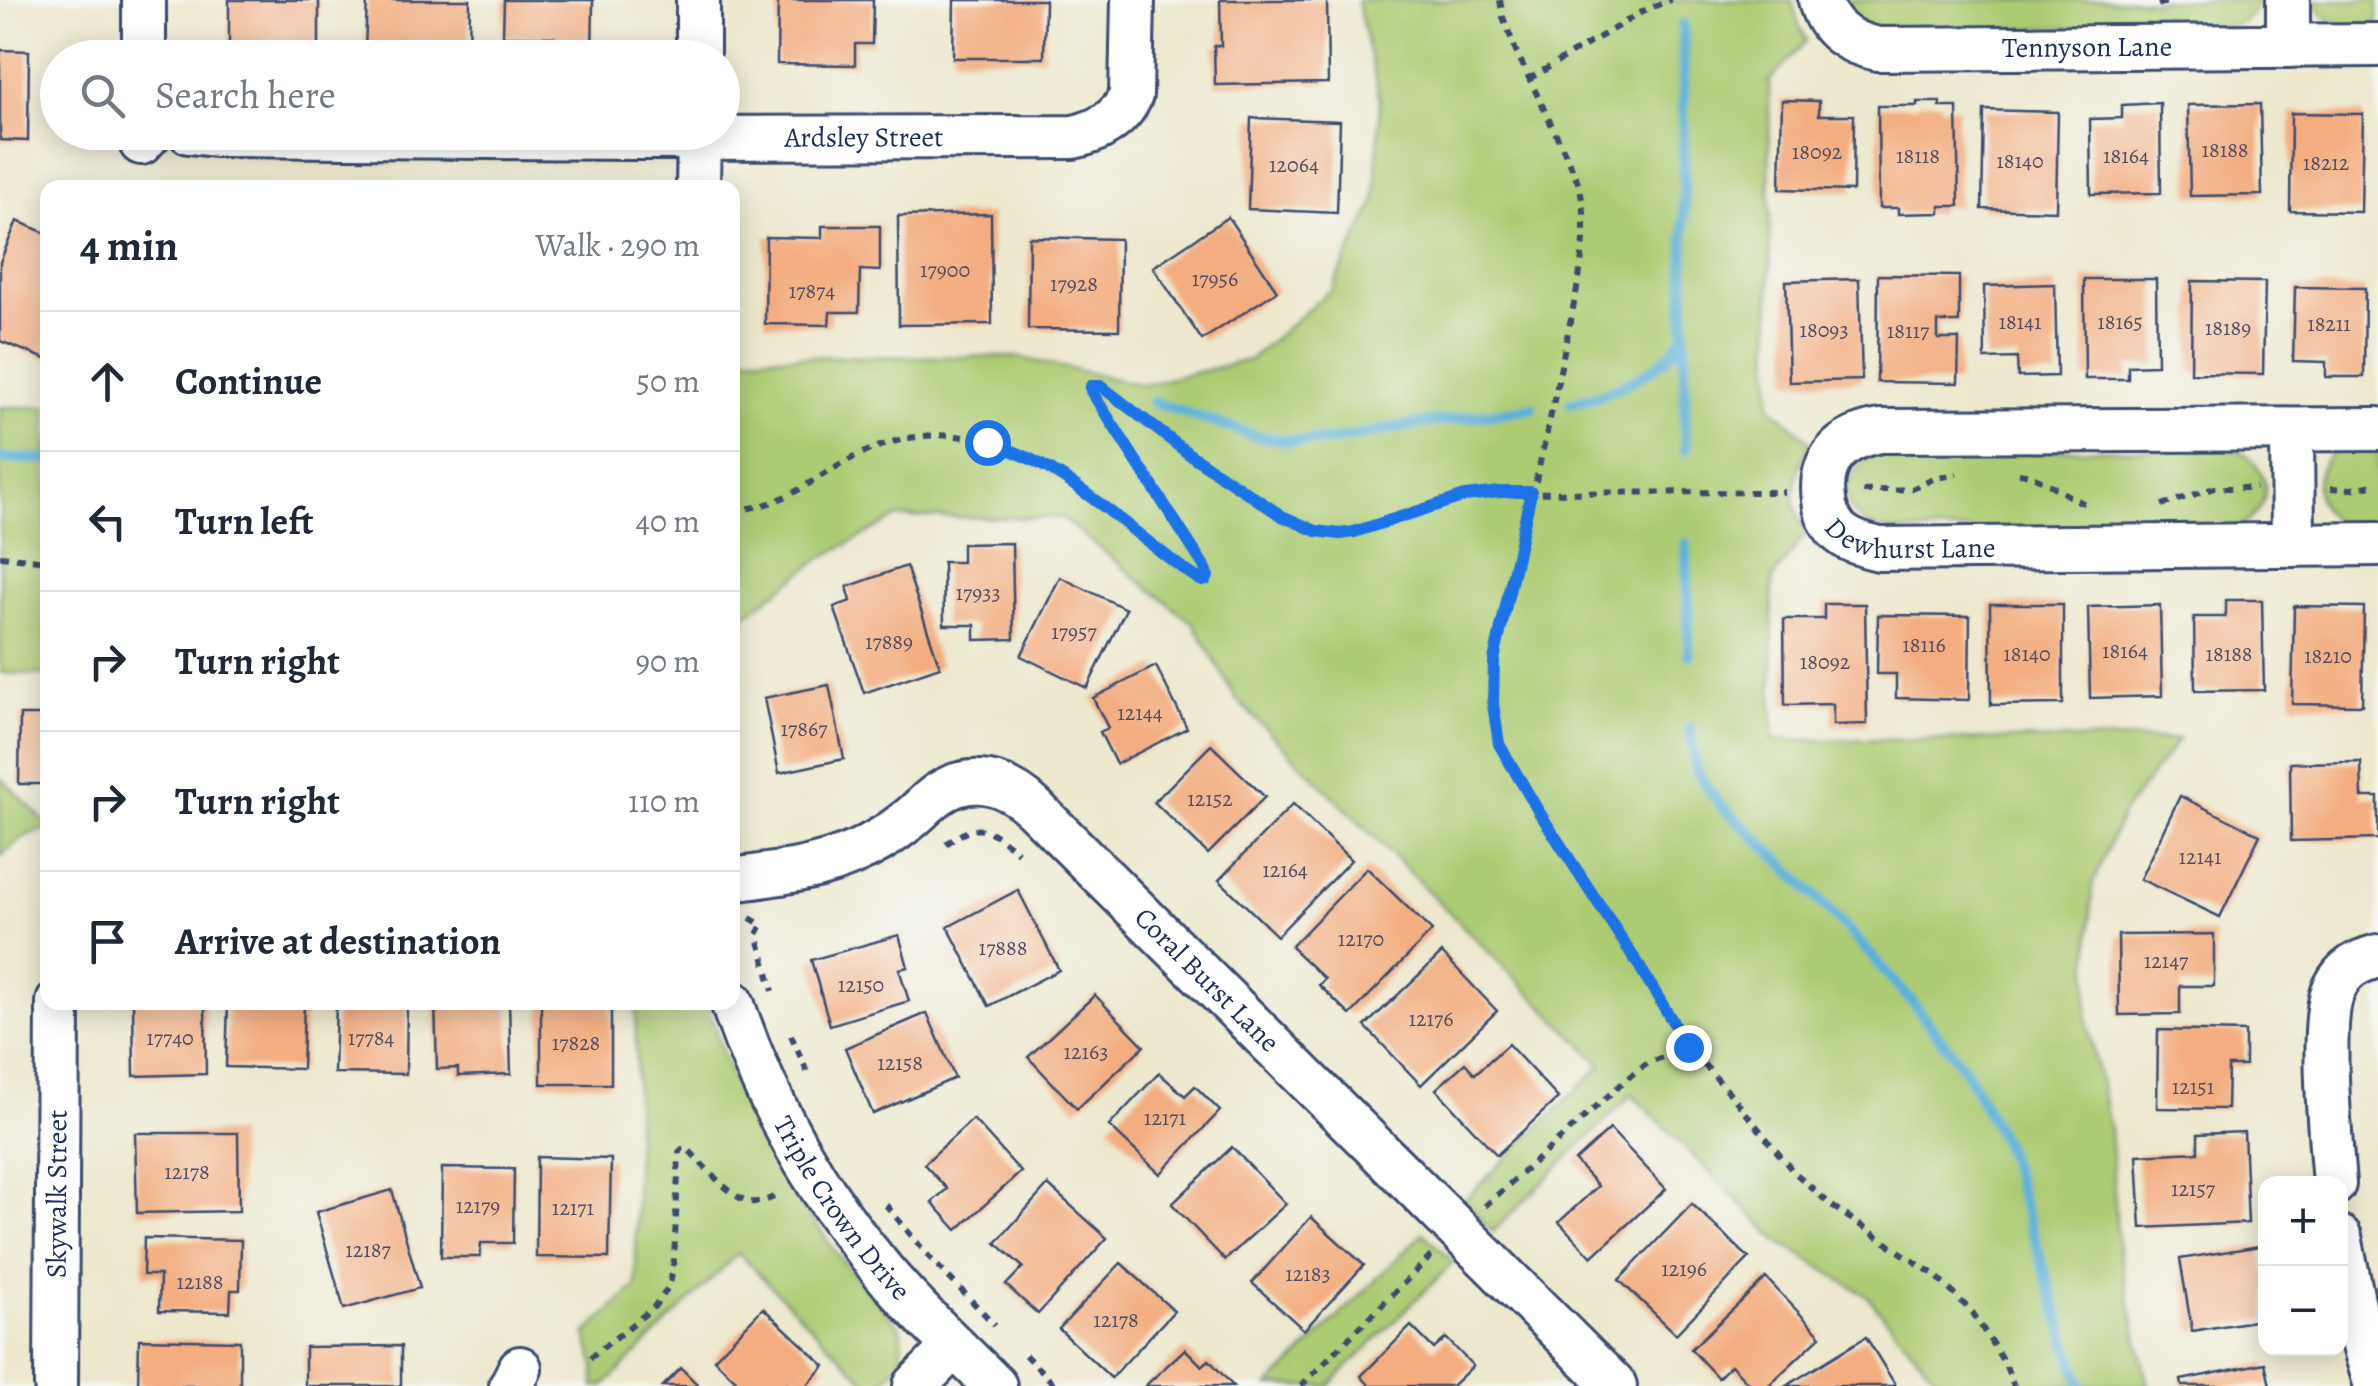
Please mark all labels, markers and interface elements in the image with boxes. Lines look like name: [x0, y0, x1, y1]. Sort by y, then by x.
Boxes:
street label: Tennyson Lane: [2002, 28, 2172, 67]
search box: [40, 40, 740, 150]
icon: search: [75, 68, 130, 123]
text: Search here: [155, 69, 336, 121]
street label: Ardsley Street: [783, 118, 943, 157]
house number: 18188: [2201, 135, 2249, 165]
house number: 18092: [1792, 137, 1842, 167]
house number: 18118: [1896, 141, 1940, 171]
house number: 18164: [2103, 141, 2149, 171]
house number: 18140: [1996, 146, 2044, 176]
house number: 18212: [2303, 148, 2349, 178]
house number: 12064: [1269, 150, 1319, 180]
text: 4 min: [80, 217, 178, 274]
text: Walk · 290 m: [535, 223, 700, 267]
house number: 17900: [920, 255, 970, 285]
house number: 17956: [1192, 264, 1238, 294]
house number: 17928: [1050, 269, 1098, 299]
house number: 17874: [789, 276, 835, 306]
house number: 18141: [1998, 307, 2042, 337]
house number: 18165: [2097, 307, 2143, 337]
house number: 18211: [2307, 309, 2351, 339]
house number: 18189: [2205, 313, 2251, 343]
house number: 18093: [1799, 315, 1849, 345]
house number: 18117: [1887, 316, 1930, 346]
icon: ahead: [80, 354, 135, 409]
text: Continue: [175, 355, 322, 407]
text: 50 m: [636, 359, 700, 403]
route start: [965, 420, 1011, 466]
icon: left: [80, 494, 135, 549]
text: Turn left: [175, 495, 314, 547]
text: 40 m: [635, 499, 700, 543]
street label: Dewhurst Lane: [1816, 509, 1996, 568]
house number: 17933: [955, 578, 1001, 608]
house number: 17957: [1051, 617, 1097, 647]
house number: 17889: [865, 627, 913, 657]
house number: 18116: [1902, 630, 1946, 660]
icon: right: [80, 634, 135, 689]
text: Turn right: [175, 635, 340, 687]
house number: 18164: [2102, 636, 2148, 666]
text: 90 m: [635, 639, 700, 683]
house number: 18140: [2003, 639, 2051, 669]
house number: 18188: [2205, 639, 2253, 669]
house number: 18210: [2304, 641, 2352, 671]
house number: 18092: [1800, 647, 1850, 677]
house number: 12144: [1117, 698, 1163, 728]
house number: 17867: [781, 714, 828, 744]
icon: right: [80, 774, 135, 829]
text: Turn right: [175, 775, 340, 827]
text: 110 m: [628, 779, 700, 823]
house number: 12152: [1187, 784, 1233, 814]
house number: 12141: [2179, 842, 2222, 872]
house number: 12164: [1262, 855, 1308, 885]
street label: Coral Burst Lane: [1126, 899, 1288, 1061]
icon: arrive: [80, 914, 135, 969]
text: Arrive at destination: [175, 915, 501, 967]
house number: 12170: [1338, 924, 1384, 954]
house number: 17888: [979, 933, 1027, 963]
house number: 12147: [2144, 946, 2189, 976]
house number: 12150: [838, 970, 884, 1000]
house number: 12176: [1409, 1004, 1453, 1034]
house number: 17740: [146, 1023, 194, 1053]
house number: 17784: [348, 1023, 394, 1053]
route end: [1666, 1025, 1712, 1071]
house number: 17828: [552, 1028, 600, 1058]
house number: 12163: [1064, 1037, 1108, 1067]
house number: 12158: [877, 1048, 923, 1078]
house number: 12151: [2172, 1072, 2214, 1102]
house number: 12171: [1144, 1103, 1186, 1133]
street label: Skywalk Street: [38, 1110, 76, 1278]
street label: Triple Crown Drive: [764, 1110, 919, 1309]
house number: 12178: [164, 1157, 210, 1187]
house number: 12157: [2171, 1174, 2216, 1204]
map controls: [2258, 1176, 2348, 1356]
button: +: [2258, 1176, 2348, 1266]
house number: 12179: [456, 1191, 500, 1221]
house number: 12171: [552, 1193, 594, 1223]
house number: 12187: [345, 1235, 391, 1265]
house number: 12196: [1661, 1254, 1707, 1284]
house number: 12183: [1285, 1259, 1331, 1289]
button: −: [2258, 1266, 2348, 1356]
house number: 12188: [177, 1267, 223, 1297]
house number: 12178: [1093, 1305, 1139, 1335]

